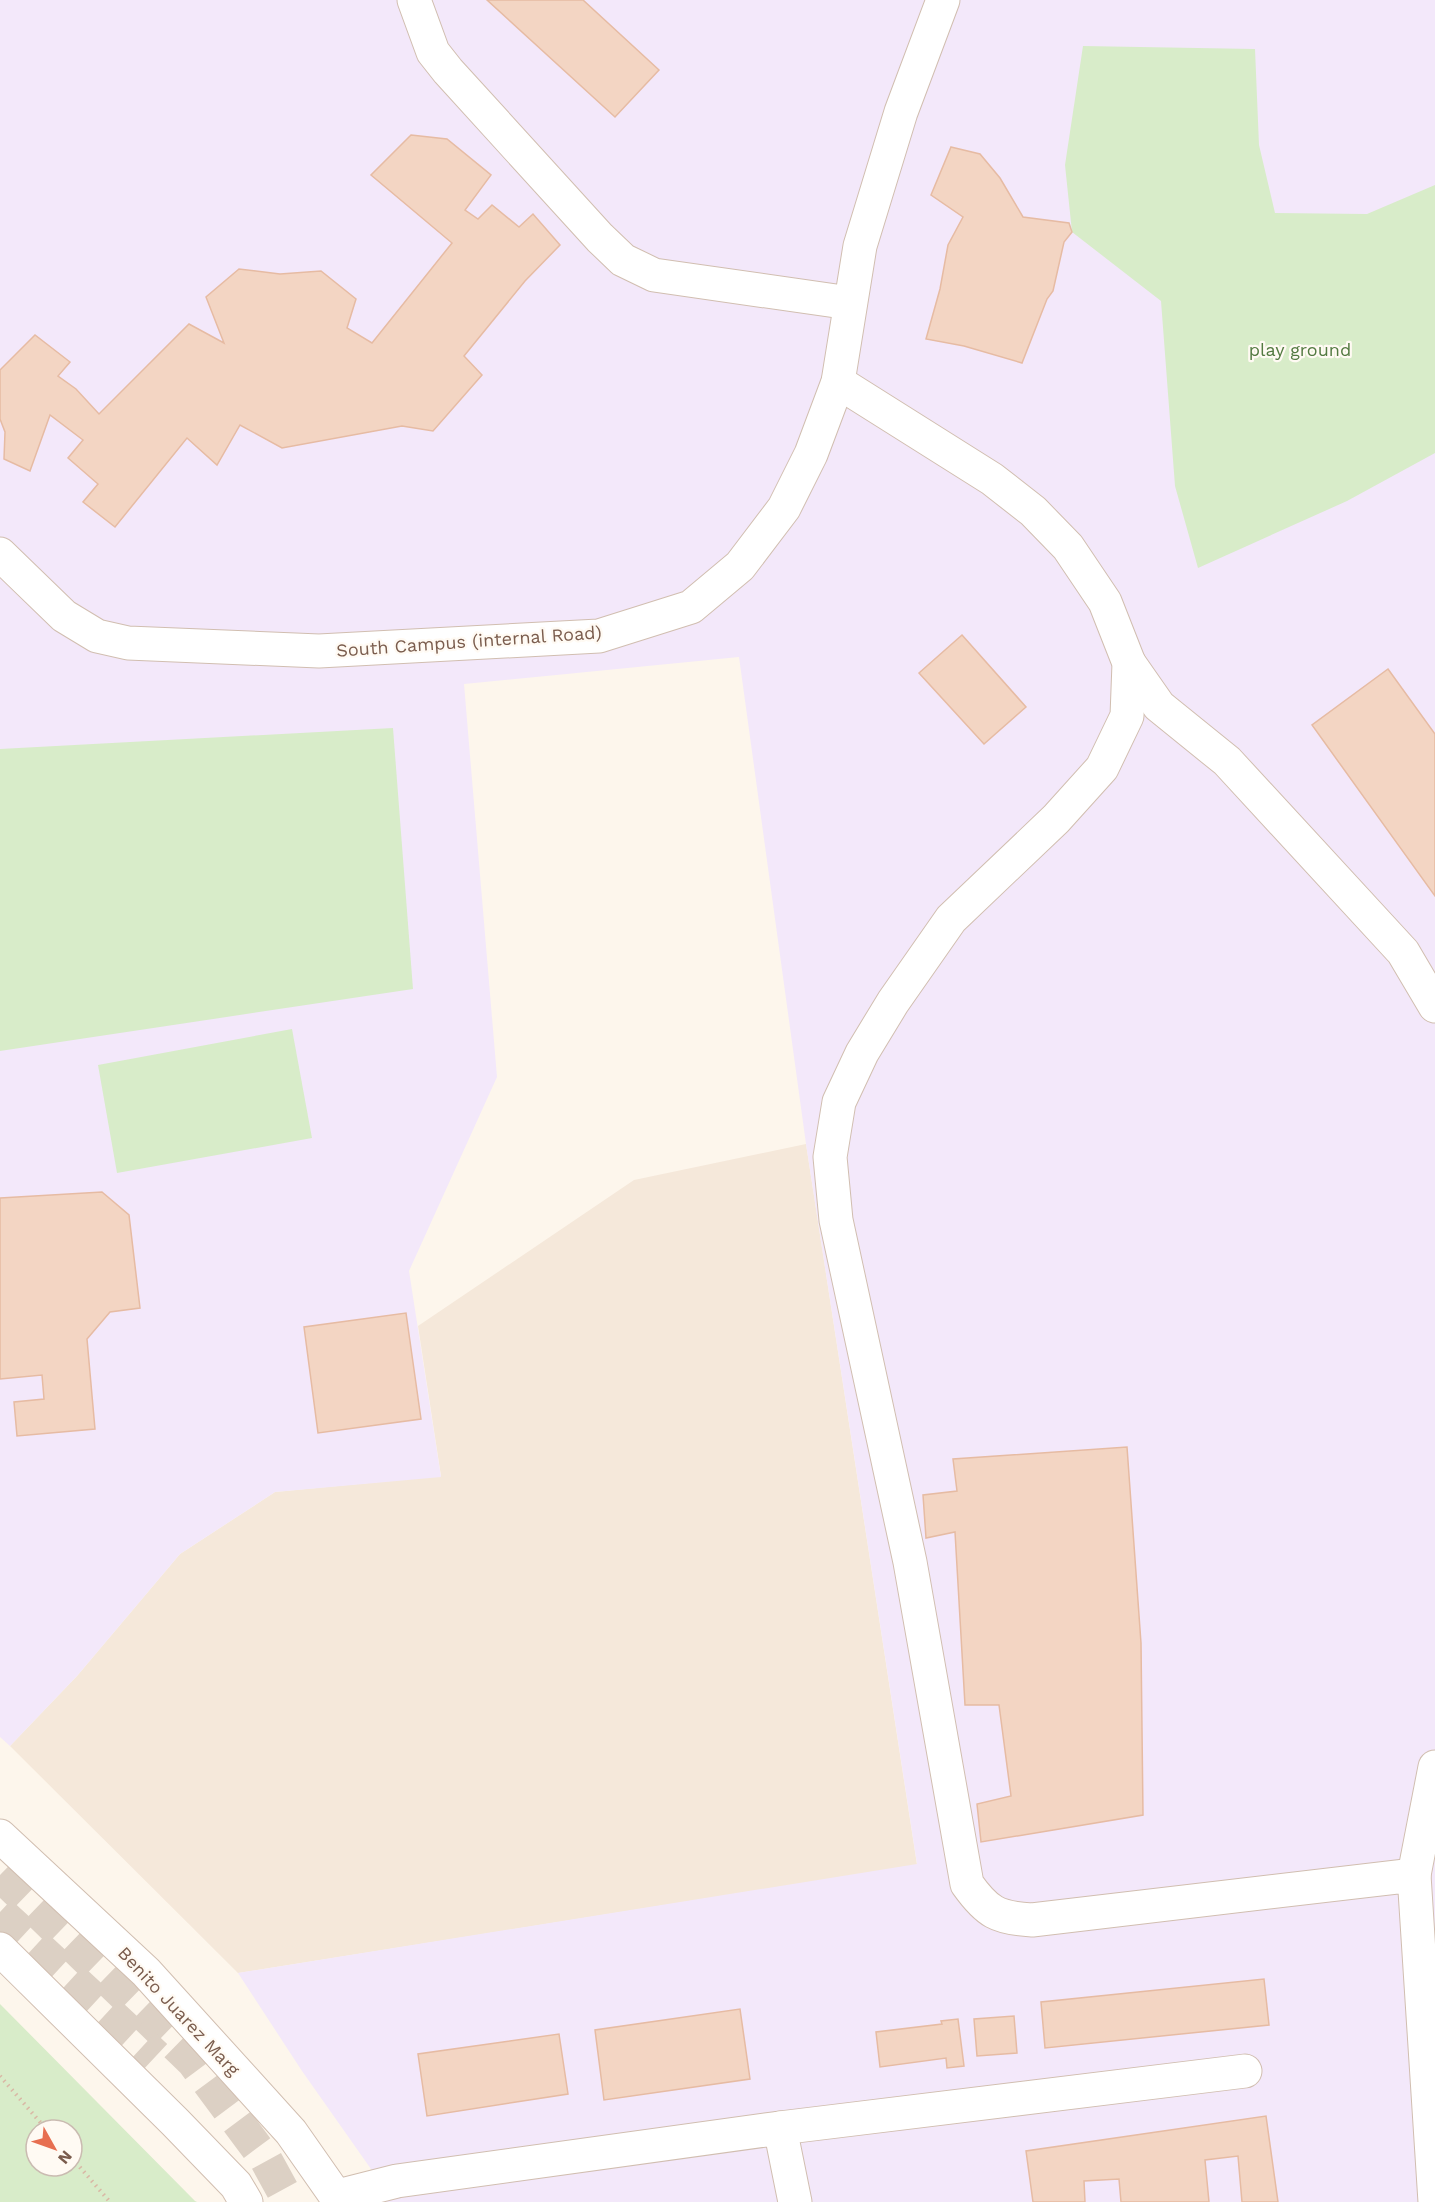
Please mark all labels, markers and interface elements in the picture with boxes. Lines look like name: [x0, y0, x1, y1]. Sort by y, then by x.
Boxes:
park label: play ground: [1249, 339, 1351, 360]
street label: South Campus (internal Road): [336, 621, 602, 661]
street label: Benito Juarez Marg: [114, 1942, 244, 2080]
north arrow: [24, 2118, 84, 2178]
text: N: [54, 2147, 76, 2168]

